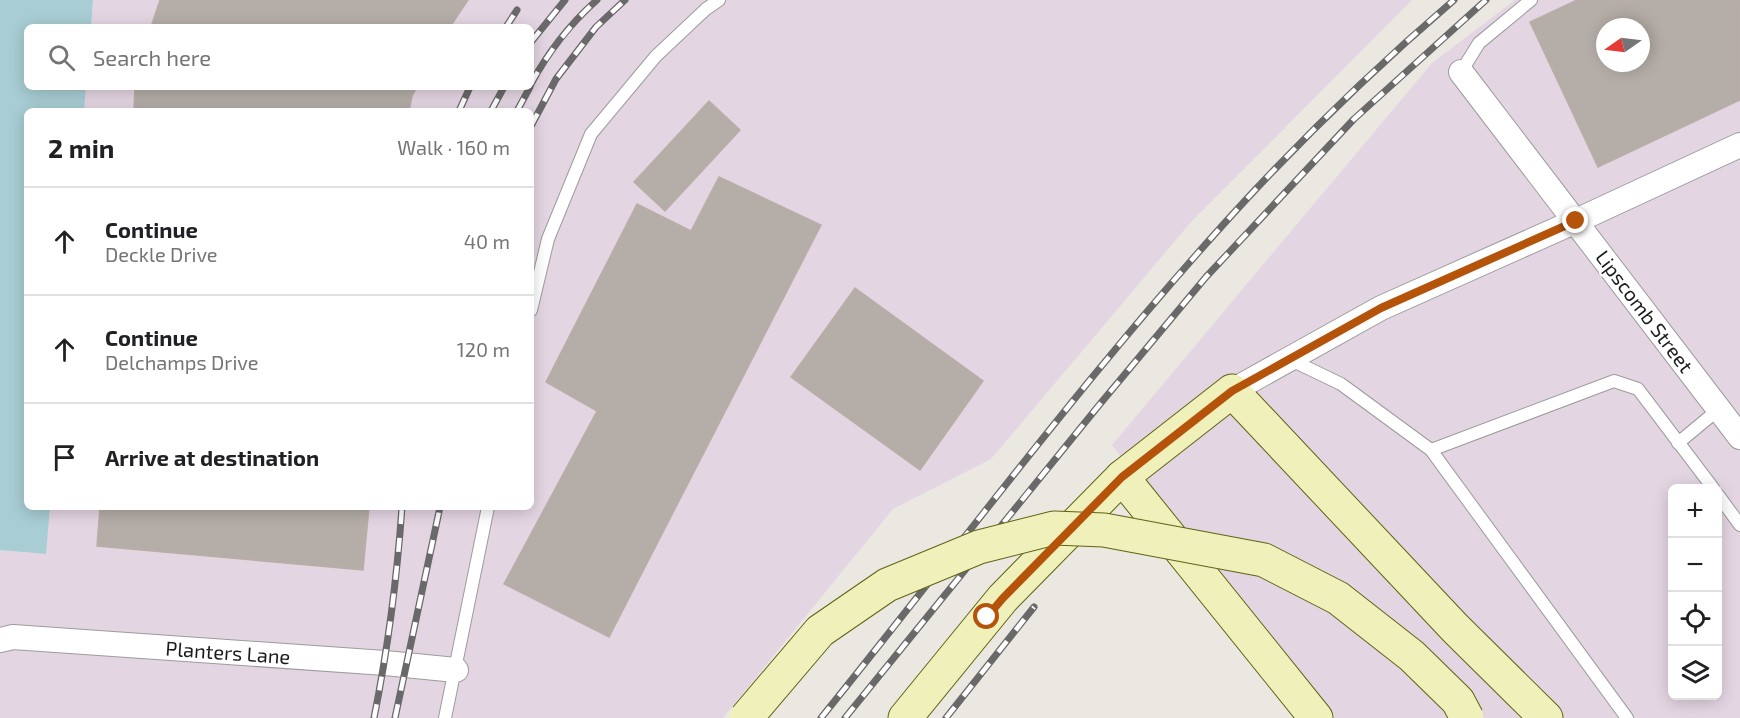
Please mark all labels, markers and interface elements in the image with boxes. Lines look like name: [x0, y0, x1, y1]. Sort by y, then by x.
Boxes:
north arrow: [1596, 18, 1650, 72]
search box: [24, 24, 534, 90]
icon: search: [45, 41, 78, 74]
text: Search here: [93, 44, 211, 70]
text: 2 min: [48, 132, 114, 163]
text: Walk · 160 m: [397, 135, 510, 159]
route end: [1562, 207, 1588, 233]
text: Continue: [105, 216, 198, 242]
icon: ahead: [48, 225, 81, 258]
text: 40 m: [464, 229, 510, 253]
text: Deckle Drive: [105, 242, 218, 266]
street label: Lipscomb Street: [1591, 245, 1699, 377]
text: Continue: [105, 324, 198, 350]
icon: ahead: [48, 333, 81, 366]
text: 120 m: [457, 337, 510, 361]
text: Delchamps Drive: [105, 350, 259, 374]
icon: arrive: [48, 441, 81, 474]
text: Arrive at destination: [105, 444, 319, 470]
map controls: [1668, 484, 1722, 700]
button: +: [1668, 484, 1722, 538]
button: −: [1668, 538, 1722, 592]
button: locate: [1668, 592, 1722, 646]
route start: [973, 603, 999, 629]
street label: Planters Lane: [165, 636, 291, 668]
button: layers: [1668, 646, 1722, 700]

